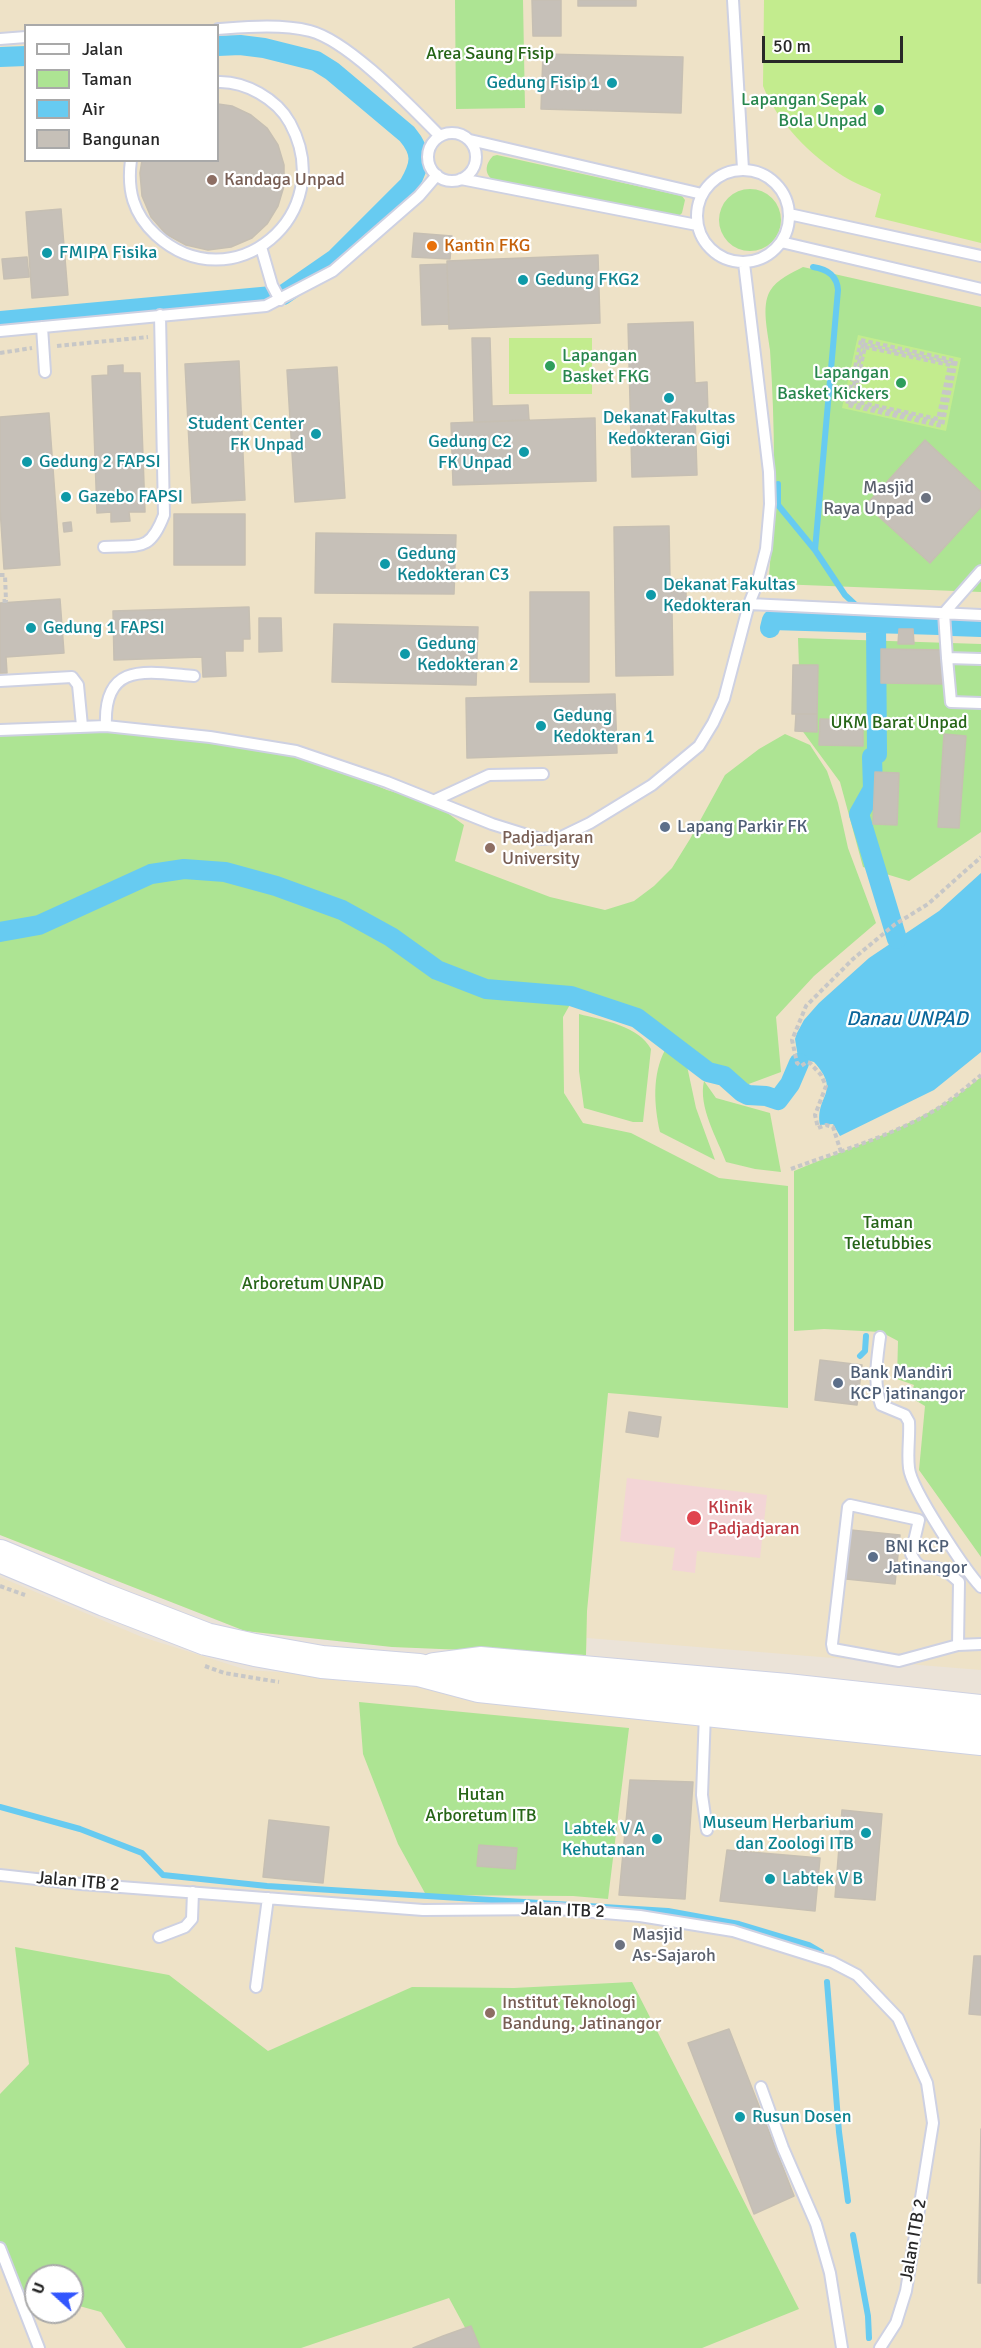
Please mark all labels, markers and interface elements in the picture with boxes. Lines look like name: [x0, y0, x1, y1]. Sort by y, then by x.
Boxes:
legend: [24, 24, 219, 162]
scale bar: [765, 24, 906, 62]
text: 50 m: [773, 35, 811, 57]
text: Jalan: [82, 38, 123, 60]
park label: Area Saung Fisip: [426, 43, 554, 65]
text: Taman: [82, 68, 132, 90]
place label: Gedung Fisip 1: [486, 72, 600, 94]
marker: Gedung Fisip 1: [605, 76, 619, 90]
place label: Lapangan Sepak Bola Unpad: [741, 89, 867, 132]
text: Air: [82, 98, 105, 120]
marker: Lapangan Sepak Bola Unpad: [872, 103, 886, 117]
text: Bangunan: [82, 128, 160, 150]
place label: Kandaga Unpad: [224, 169, 345, 191]
marker: Kandaga Unpad: [205, 173, 219, 187]
place label: Kantin FKG: [444, 235, 530, 257]
marker: Kantin FKG: [425, 239, 439, 253]
place label: FMIPA Fisika: [59, 242, 157, 264]
marker: FMIPA Fisika: [40, 246, 54, 260]
place label: Gedung FKG2: [535, 269, 639, 291]
marker: Gedung FKG2: [516, 273, 530, 287]
place label: Lapangan Basket FKG: [562, 345, 649, 388]
marker: Lapangan Basket FKG: [543, 359, 557, 373]
place label: Lapangan Basket Kickers: [777, 362, 889, 404]
marker: Lapangan Basket Kickers: [894, 376, 908, 390]
marker: Dekanat Fakultas Kedokteran Gigi: [662, 391, 676, 405]
place label: Dekanat Fakultas Kedokteran Gigi: [603, 407, 735, 450]
place label: Student Center FK Unpad: [188, 413, 304, 456]
marker: Student Center FK Unpad: [309, 427, 323, 441]
place label: Gedung C2 FK Unpad: [428, 431, 512, 474]
marker: Gedung C2 FK Unpad: [517, 445, 531, 459]
place label: Gedung 2 FAPSI: [39, 451, 161, 473]
marker: Gedung 2 FAPSI: [20, 455, 34, 469]
place label: Masjid Raya Unpad: [823, 477, 914, 520]
place label: Gazebo FAPSI: [78, 486, 183, 508]
marker: Gazebo FAPSI: [59, 490, 73, 504]
marker: Masjid Raya Unpad: [919, 491, 933, 505]
place label: Gedung Kedokteran C3: [397, 543, 509, 586]
marker: Gedung Kedokteran C3: [378, 557, 392, 571]
place label: Dekanat Fakultas Kedokteran: [663, 574, 796, 616]
marker: Dekanat Fakultas Kedokteran: [644, 588, 658, 602]
place label: Gedung 1 FAPSI: [43, 617, 165, 639]
marker: Gedung 1 FAPSI: [24, 621, 38, 635]
place label: Gedung Kedokteran 2: [417, 633, 519, 676]
marker: Gedung Kedokteran 2: [398, 647, 412, 661]
place label: Gedung Kedokteran 1: [553, 705, 655, 748]
park label: UKM Barat Unpad: [831, 712, 967, 734]
marker: Gedung Kedokteran 1: [534, 719, 548, 733]
place label: Lapang Parkir FK: [677, 816, 807, 838]
marker: Lapang Parkir FK: [658, 820, 672, 834]
place label: Padjadjaran University: [502, 827, 593, 870]
marker: Padjadjaran University: [483, 841, 497, 855]
water label: Danau UNPAD: [846, 1008, 968, 1032]
park label: Taman Teletubbies: [844, 1212, 932, 1254]
park label: Arboretum UNPAD: [242, 1273, 384, 1295]
place label: Bank Mandiri KCP jatinangor: [850, 1362, 965, 1404]
marker: Bank Mandiri KCP jatinangor: [831, 1376, 845, 1390]
place label: Klinik Padjadjaran: [708, 1497, 799, 1540]
marker: Klinik Padjadjaran: [685, 1509, 703, 1527]
place label: BNI KCP Jatinangor: [885, 1536, 967, 1578]
marker: BNI KCP Jatinangor: [866, 1550, 880, 1564]
park label: Hutan Arboretum ITB: [425, 1784, 537, 1826]
place label: Museum Herbarium dan Zoologi ITB: [702, 1812, 854, 1854]
place label: Labtek V A Kehutanan: [562, 1818, 645, 1860]
marker: Museum Herbarium dan Zoologi ITB: [859, 1826, 873, 1840]
marker: Labtek V A Kehutanan: [650, 1832, 664, 1846]
street label: Jalan ITB 2: [35, 1868, 121, 1896]
place label: Labtek V B: [782, 1868, 863, 1890]
marker: Labtek V B: [763, 1872, 777, 1886]
street label: Jalan ITB 2: [521, 1899, 605, 1923]
place label: Masjid As-Sajaroh: [632, 1924, 716, 1966]
marker: Masjid As-Sajaroh: [613, 1938, 627, 1952]
place label: Institut Teknologi Bandung, Jatinangor: [502, 1992, 661, 2034]
marker: Institut Teknologi Bandung, Jatinangor: [483, 2006, 497, 2020]
place label: Rusun Dosen: [752, 2106, 851, 2128]
marker: Rusun Dosen: [733, 2110, 747, 2124]
street label: Jalan ITB 2: [896, 2197, 932, 2283]
north arrow: [24, 2264, 84, 2324]
text: U: [28, 2280, 50, 2297]

